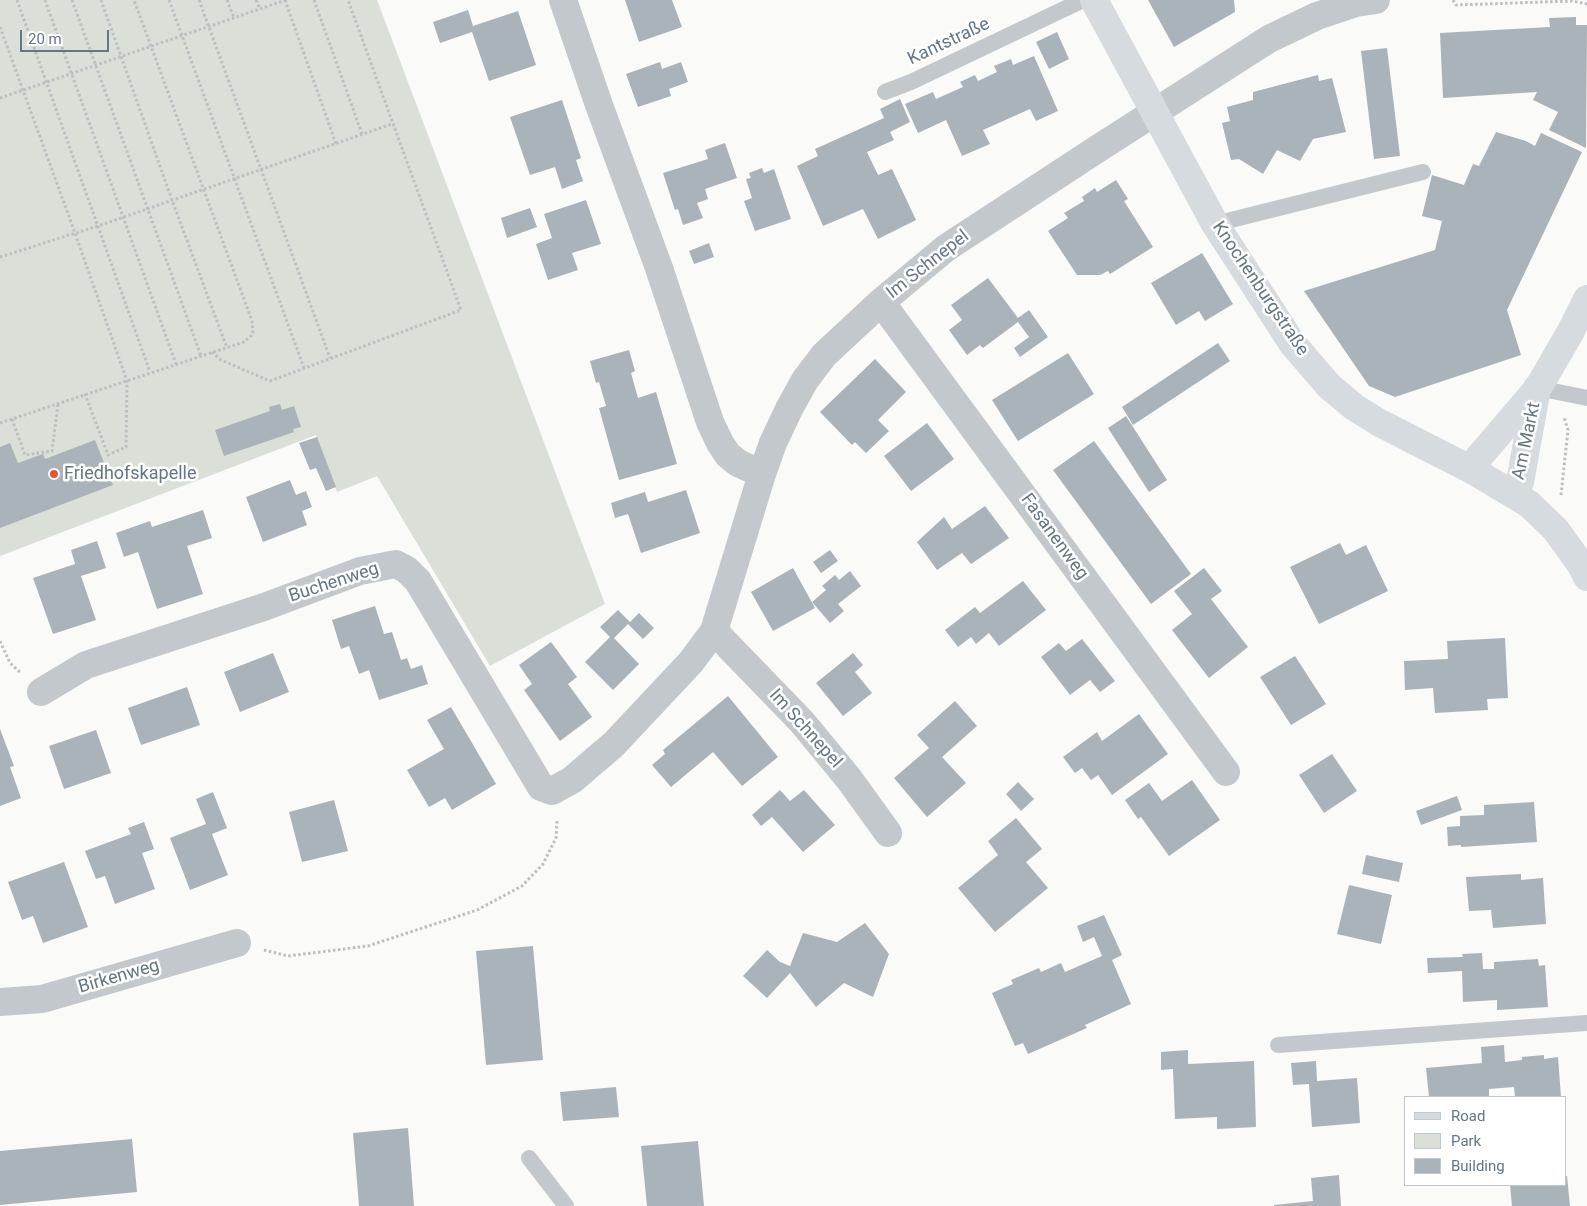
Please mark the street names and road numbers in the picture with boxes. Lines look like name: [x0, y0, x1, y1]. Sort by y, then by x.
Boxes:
street label: Kantstraße: [905, 14, 993, 70]
street label: Knochenburgstraße: [1207, 218, 1313, 360]
street label: Im Schnepel: [882, 226, 974, 304]
street label: Am Markt: [1508, 400, 1546, 482]
street label: Fasanenweg: [1016, 490, 1092, 584]
street label: Buchenweg: [286, 558, 382, 608]
street label: Im Schnepel: [764, 685, 846, 773]
street label: Birkenweg: [76, 955, 162, 999]

